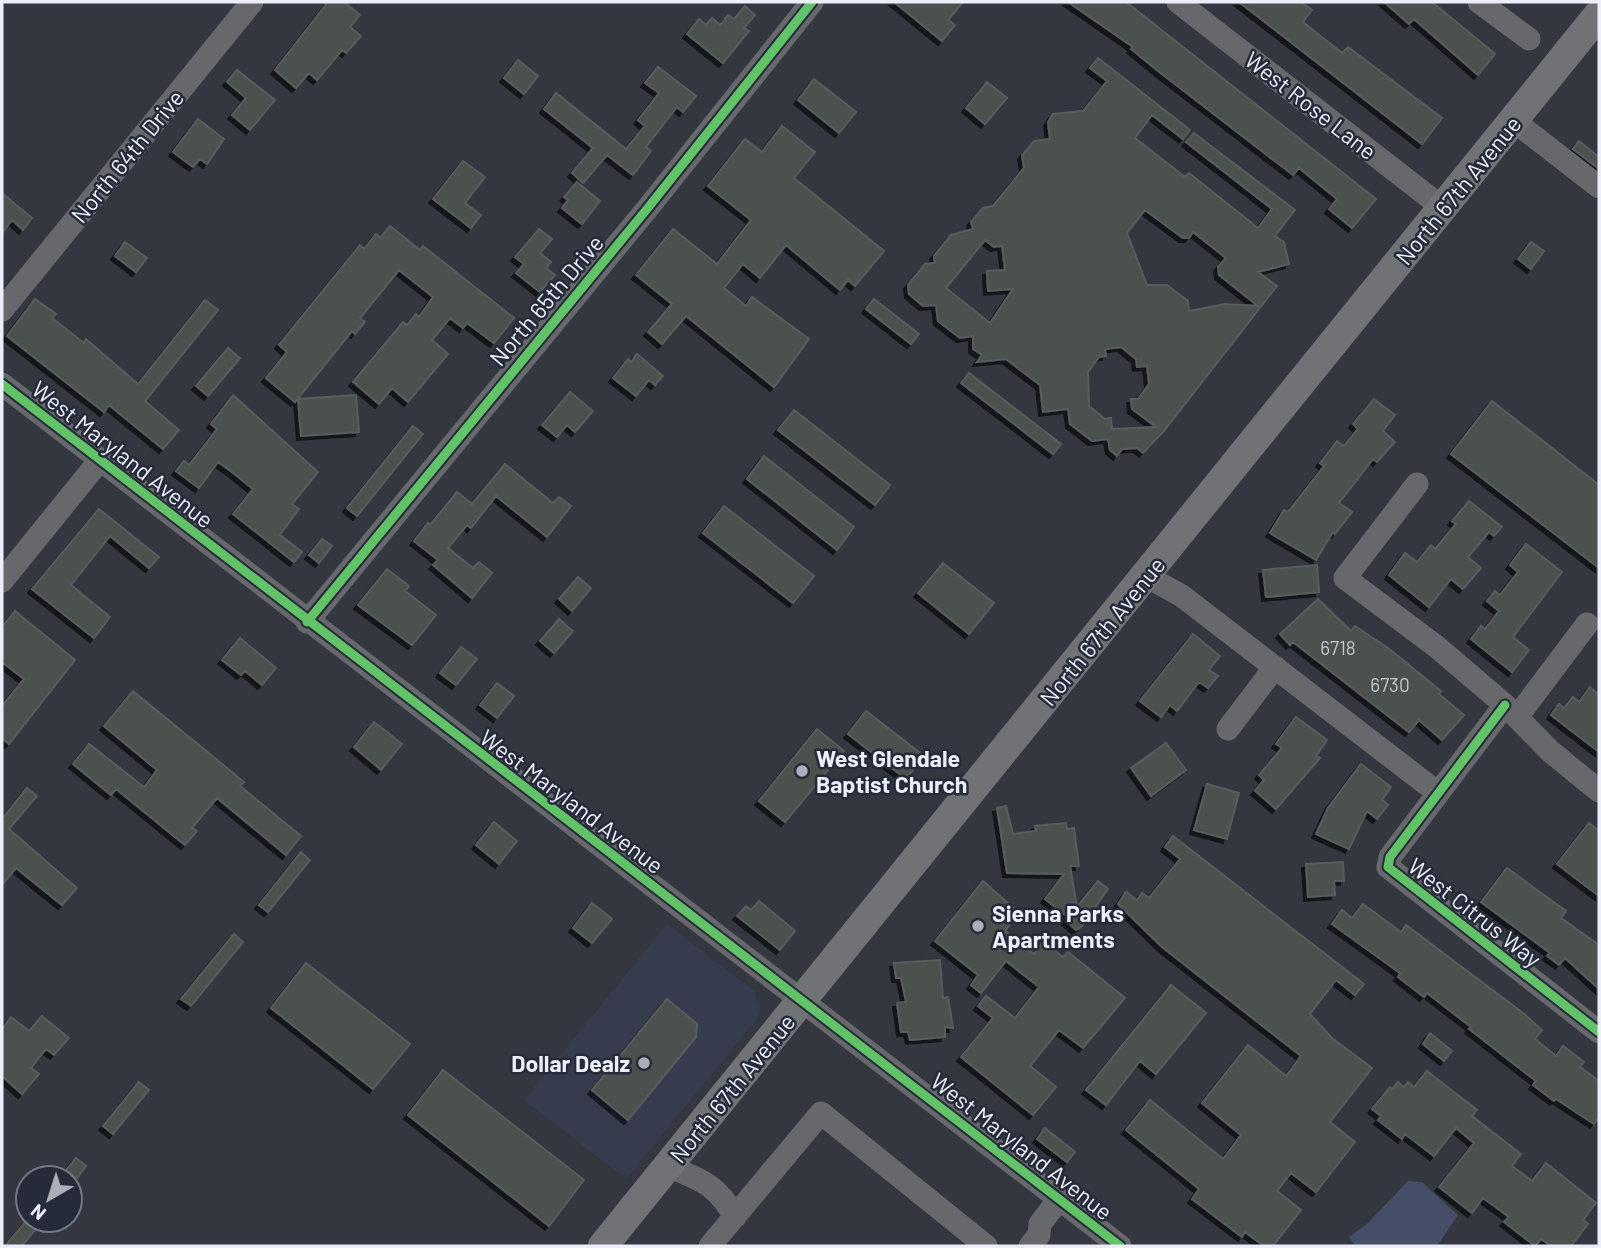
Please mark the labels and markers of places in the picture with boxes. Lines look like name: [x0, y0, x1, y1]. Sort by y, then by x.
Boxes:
place label: West Glendale Baptist Church: [816, 744, 967, 798]
marker: West Glendale Baptist Church: [794, 763, 810, 779]
place label: Sienna Parks Apartments: [992, 899, 1124, 953]
marker: Sienna Parks Apartments: [970, 918, 986, 934]
place label: Dollar Dealz: [511, 1049, 630, 1077]
marker: Dollar Dealz: [636, 1055, 652, 1071]

